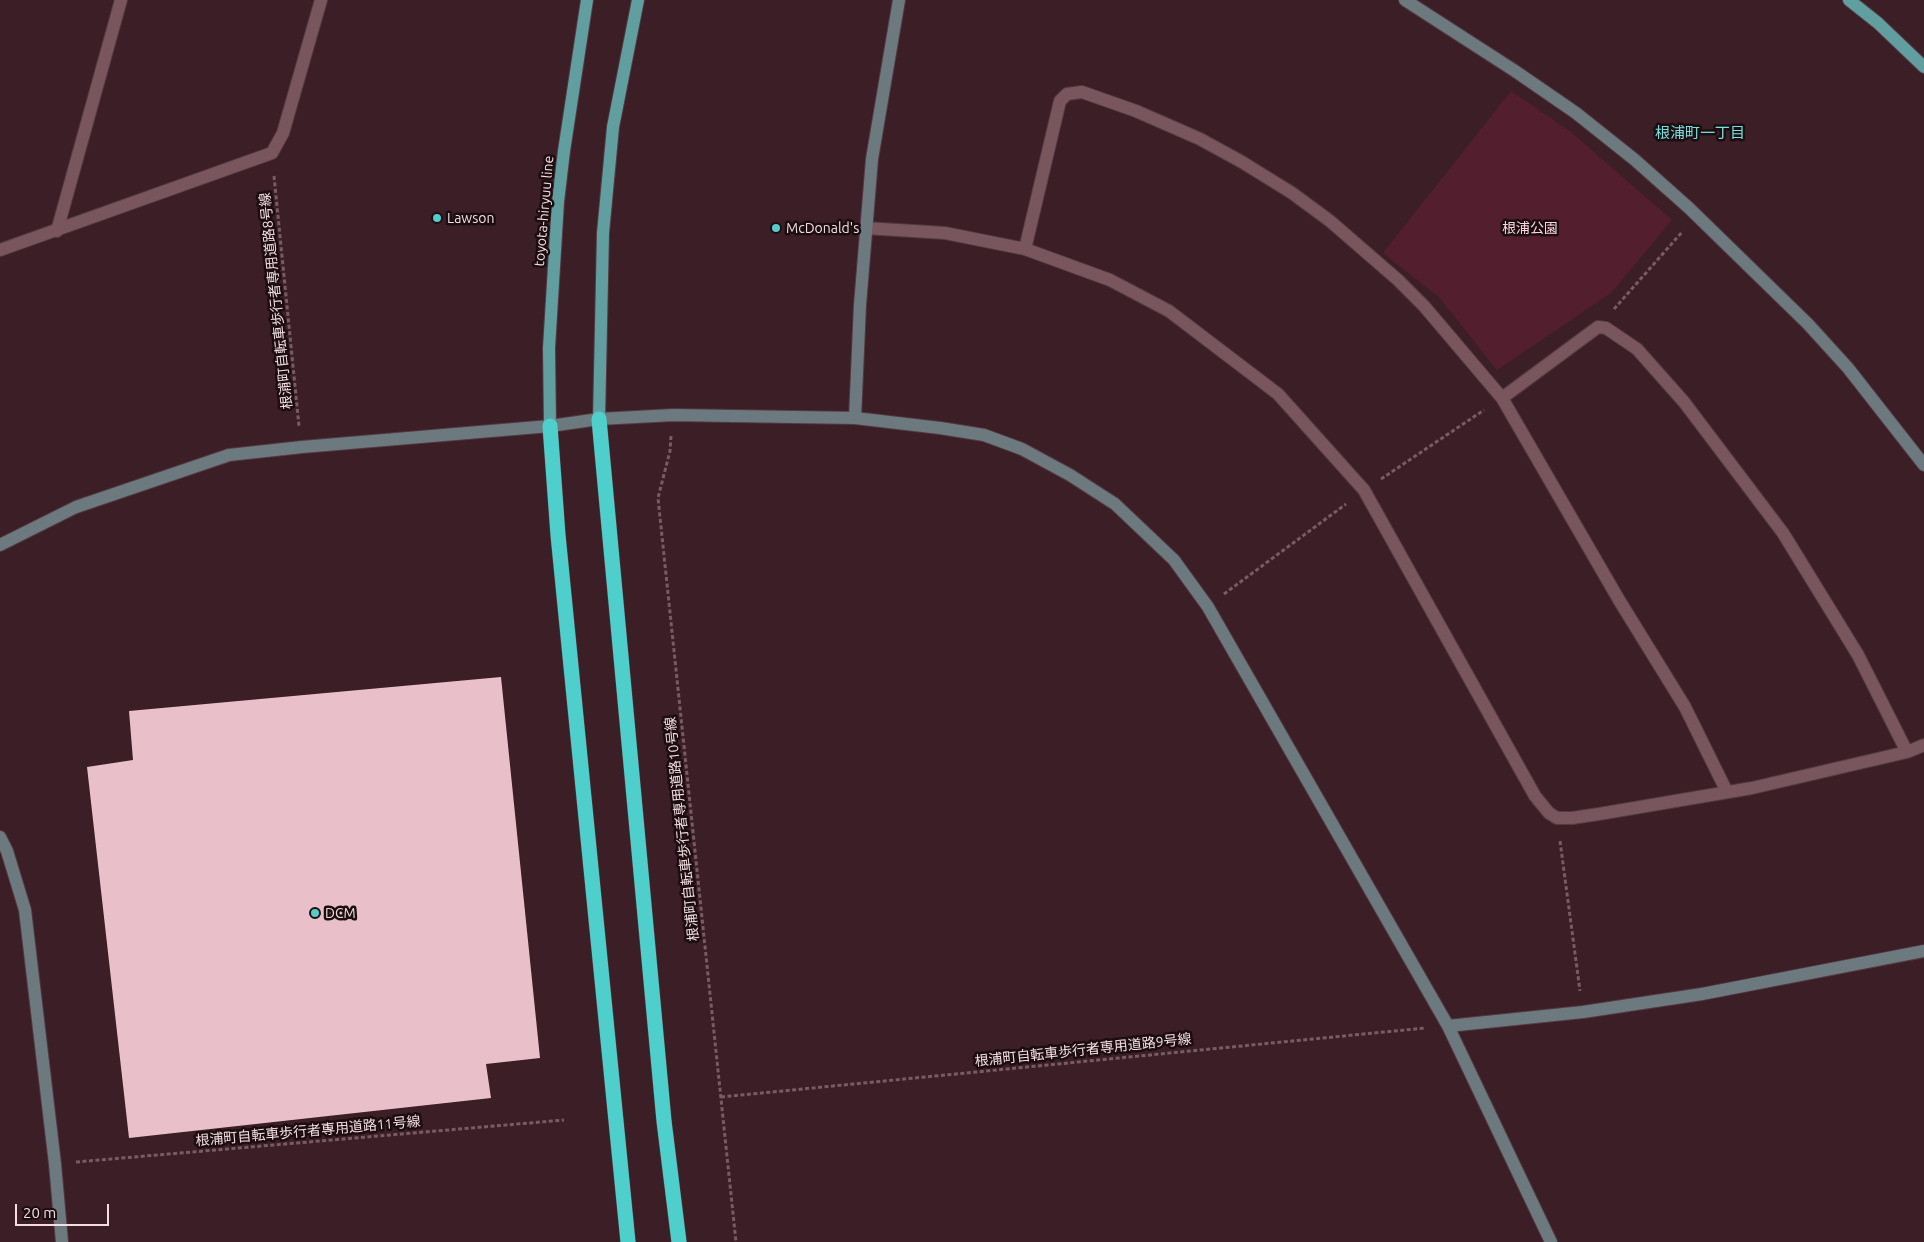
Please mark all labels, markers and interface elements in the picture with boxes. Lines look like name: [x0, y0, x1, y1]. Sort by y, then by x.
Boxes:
district label: 根浦町一丁目: [1655, 124, 1745, 142]
street label: toyota-hiryuu line: [531, 155, 557, 267]
street label: 根浦町自転車歩行者専用道路8号線: [256, 192, 296, 410]
place label: Lawson: [447, 210, 494, 226]
marker: Lawson: [431, 212, 443, 224]
place label: McDonald's: [786, 220, 859, 236]
park label: 根浦公園: [1502, 220, 1558, 236]
marker: McDonald's: [770, 222, 782, 234]
street label: 根浦町自転車歩行者専用道路10号線: [662, 716, 702, 942]
place label: DCM: [325, 905, 356, 921]
marker: DCM: [309, 907, 321, 919]
street label: 根浦町自転車歩行者専用道路9号線: [974, 1030, 1192, 1070]
street label: 根浦町自転車歩行者専用道路11号線: [195, 1113, 421, 1149]
scale bar: [18, 1194, 111, 1226]
text: 20 m: [23, 1204, 56, 1221]

